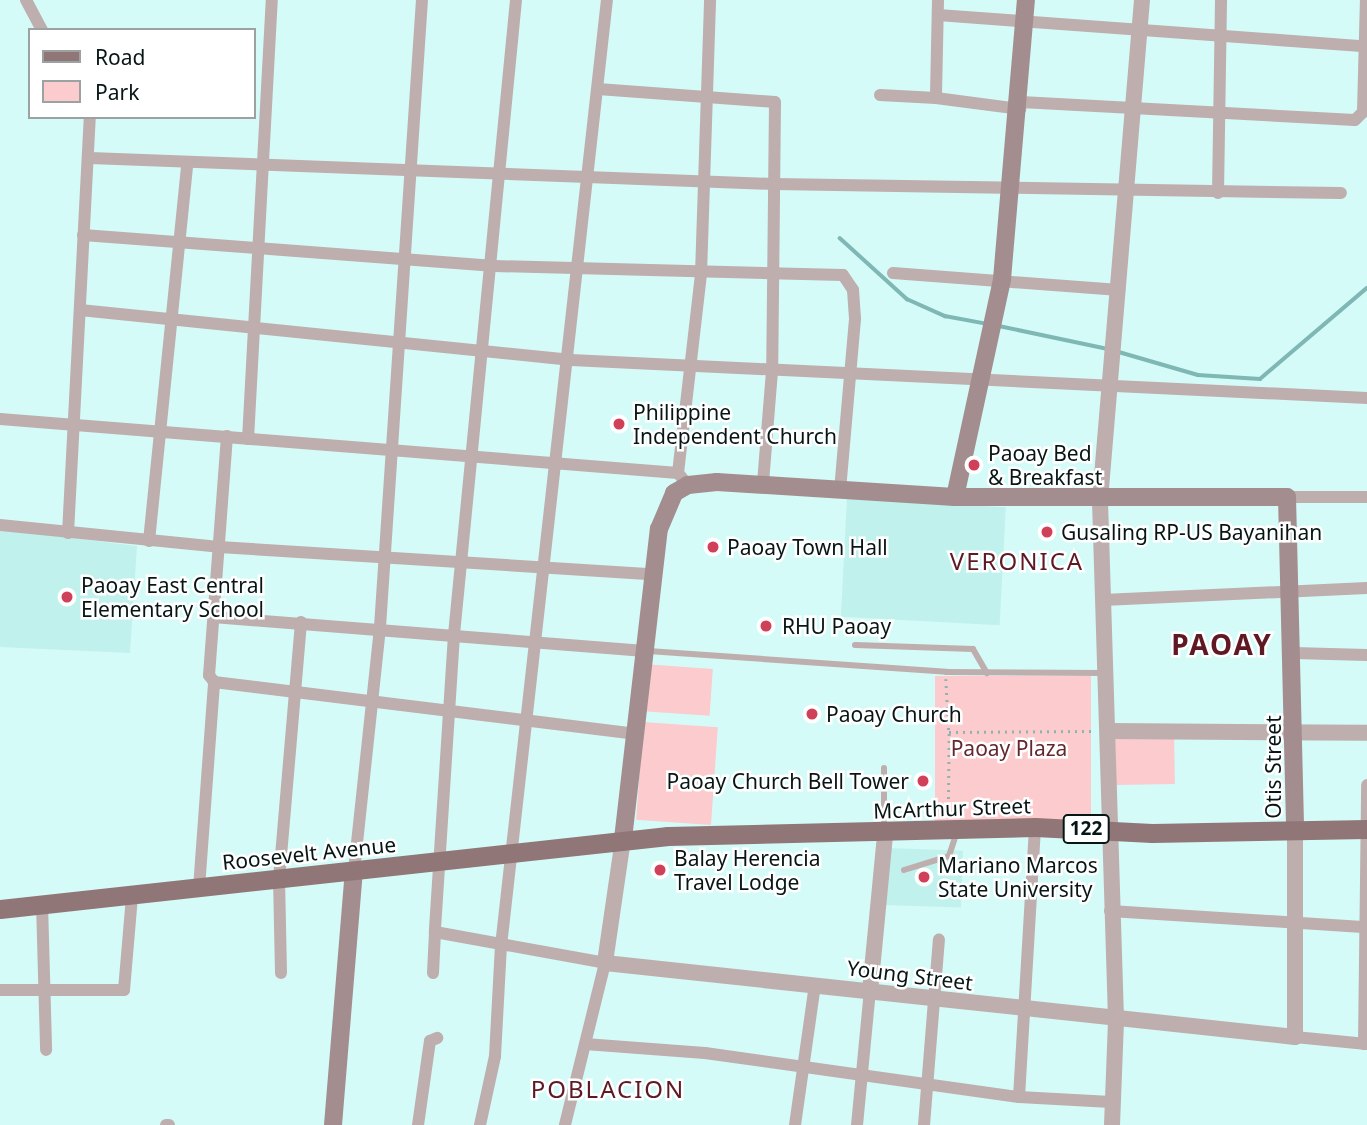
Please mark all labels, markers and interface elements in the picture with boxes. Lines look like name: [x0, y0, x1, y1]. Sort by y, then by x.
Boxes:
legend: [28, 28, 256, 119]
text: Road: [95, 43, 145, 71]
text: Park: [95, 78, 139, 106]
place label: Philippine Independent Church: [633, 399, 837, 449]
marker: Philippine Independent Church: [611, 416, 627, 432]
place label: Paoay Bed & Breakfast: [988, 440, 1102, 490]
marker: Paoay Bed & Breakfast: [966, 457, 982, 473]
place label: Gusaling RP-US Bayanihan: [1061, 519, 1322, 545]
marker: Gusaling RP-US Bayanihan: [1039, 524, 1055, 540]
place label: Paoay Town Hall: [727, 534, 888, 560]
marker: Paoay Town Hall: [705, 539, 721, 555]
district label: VERONICA: [951, 547, 1083, 575]
place label: Paoay East Central Elementary School: [81, 572, 264, 622]
marker: Paoay East Central Elementary School: [59, 589, 75, 605]
place label: RHU Paoay: [782, 613, 891, 639]
marker: RHU Paoay: [756, 616, 776, 636]
district label: PAOAY: [1172, 627, 1272, 661]
place label: Paoay Church: [826, 701, 962, 727]
marker: Paoay Church: [804, 706, 820, 722]
street label: Otis Street: [1260, 715, 1286, 819]
park label: Paoay Plaza: [951, 735, 1067, 761]
place label: Paoay Church Bell Tower: [667, 768, 909, 794]
marker: Paoay Church Bell Tower: [915, 773, 931, 789]
street label: McArthur Street: [873, 793, 1031, 823]
road number: 122: [1062, 814, 1110, 844]
street label: Roosevelt Avenue: [221, 831, 397, 875]
place label: Balay Herencia Travel Lodge: [674, 845, 821, 895]
place label: Mariano Marcos State University: [938, 852, 1098, 902]
marker: Balay Herencia Travel Lodge: [652, 862, 668, 878]
marker: Mariano Marcos State University: [916, 869, 932, 885]
street label: Young Street: [846, 955, 974, 995]
district label: POBLACION: [532, 1075, 684, 1103]

